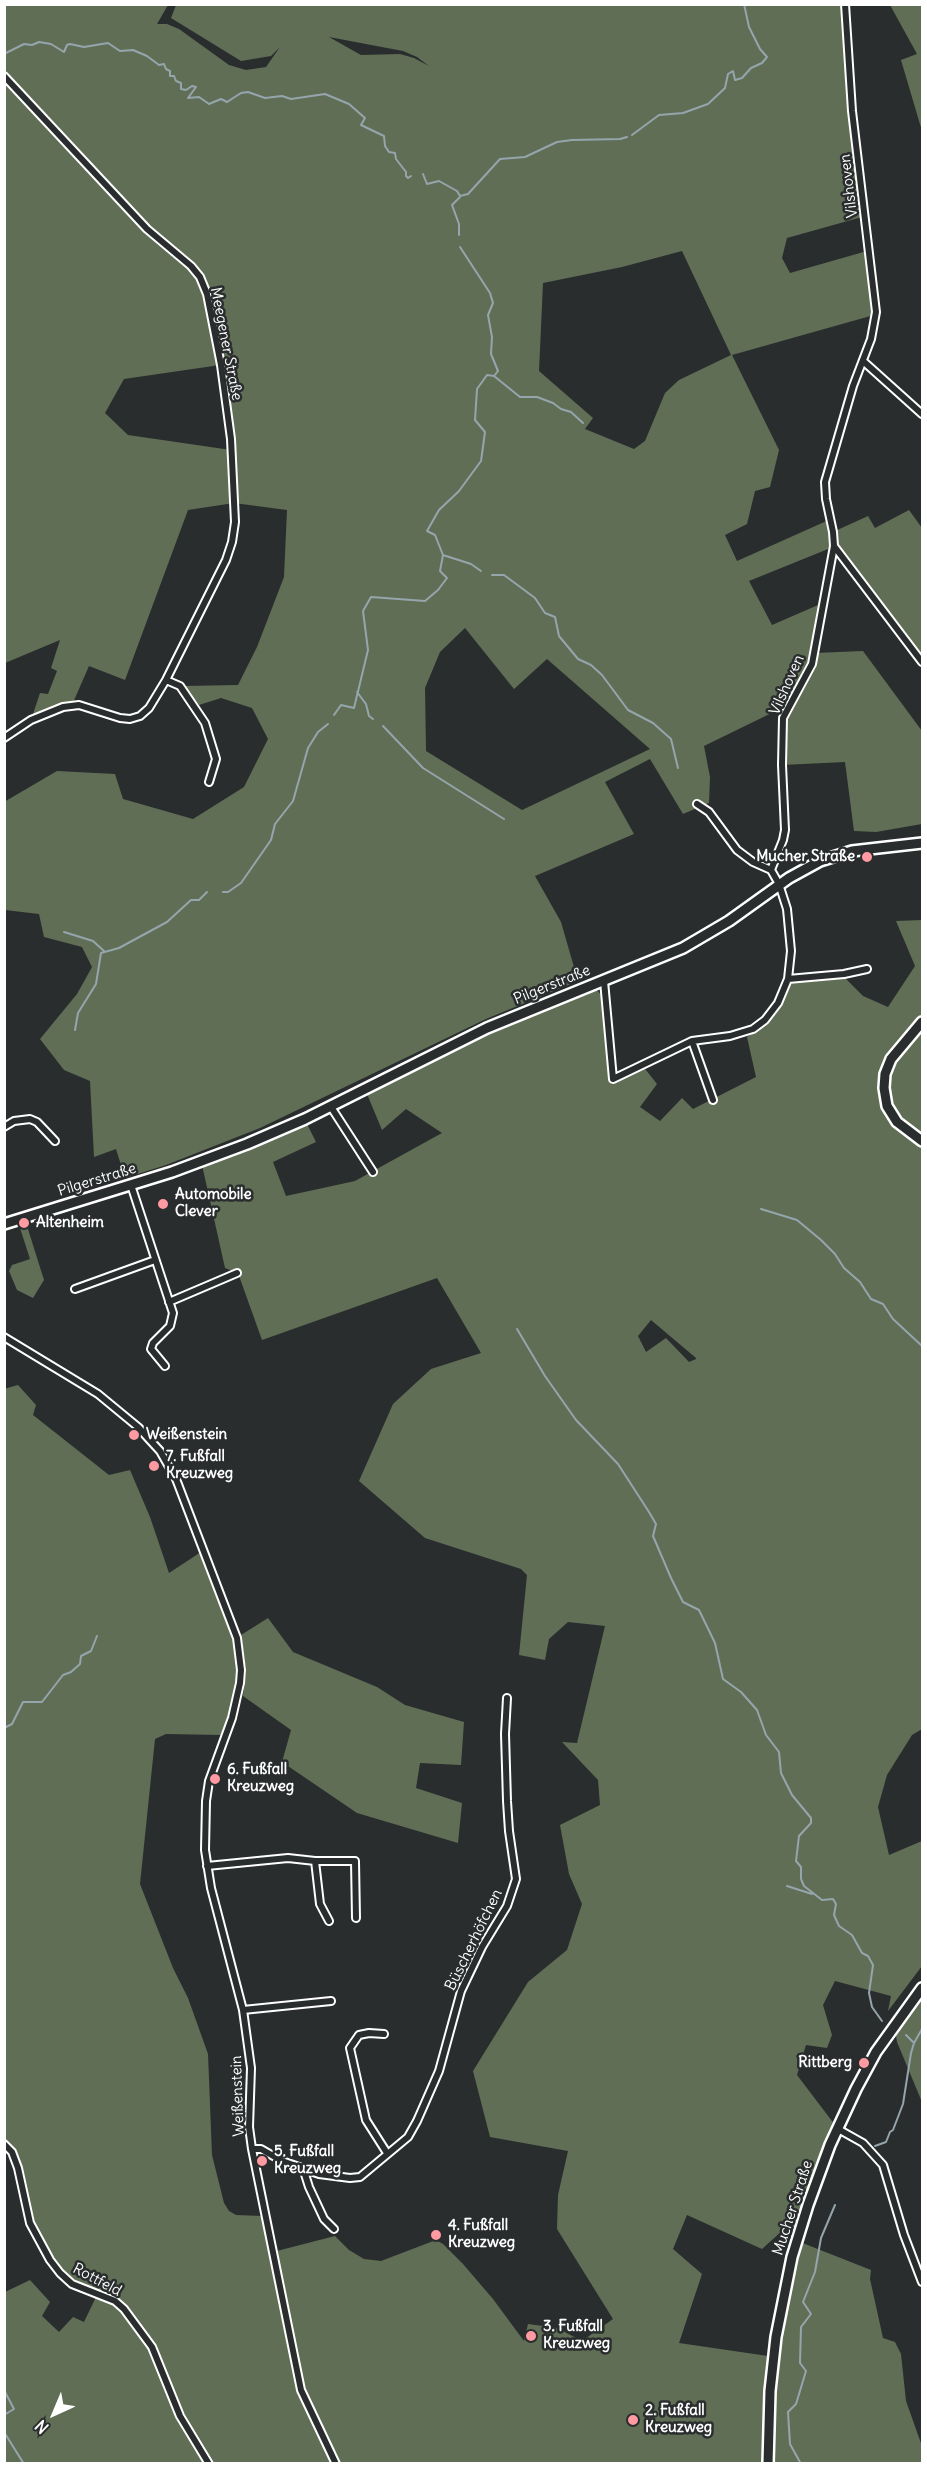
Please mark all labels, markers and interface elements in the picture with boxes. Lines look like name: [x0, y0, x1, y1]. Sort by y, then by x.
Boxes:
street label: Vilshoven: [836, 153, 862, 219]
street label: Meegener Straße: [206, 286, 246, 402]
street label: Vilshoven: [766, 652, 808, 718]
place label: Mucher Straße: [756, 848, 855, 866]
marker: Mucher Straße: [860, 850, 874, 864]
street label: Pilgerstraße: [511, 961, 593, 1009]
street label: Pilgerstraße: [56, 1160, 138, 1200]
place label: Automobile Clever: [175, 1186, 252, 1221]
marker: Automobile Clever: [156, 1197, 170, 1211]
place label: Altenheim: [36, 1214, 104, 1232]
marker: Altenheim: [17, 1216, 31, 1230]
place label: Weißenstein: [146, 1426, 227, 1444]
marker: Weißenstein: [127, 1428, 141, 1442]
place label: 7. Fußfall Kreuzweg: [166, 1448, 233, 1483]
marker: 7. Fußfall Kreuzweg: [147, 1459, 161, 1473]
place label: 6. Fußfall Kreuzweg: [227, 1761, 294, 1796]
marker: 6. Fußfall Kreuzweg: [208, 1772, 222, 1786]
street label: Büscherhöfchen: [442, 1886, 506, 1994]
place label: Rittberg: [798, 2054, 852, 2072]
street label: Weißenstein: [228, 2055, 248, 2137]
marker: Rittberg: [857, 2056, 871, 2070]
place label: 5. Fußfall Kreuzweg: [274, 2143, 341, 2178]
marker: 5. Fußfall Kreuzweg: [255, 2154, 269, 2168]
street label: Mucher Straße: [769, 2158, 817, 2258]
place label: 4. Fußfall Kreuzweg: [448, 2217, 515, 2252]
marker: 4. Fußfall Kreuzweg: [429, 2228, 443, 2242]
street label: Rottfeld: [70, 2260, 124, 2300]
place label: 3. Fußfall Kreuzweg: [543, 2318, 610, 2353]
marker: 3. Fußfall Kreuzweg: [524, 2329, 538, 2343]
north arrow: [24, 2384, 84, 2444]
place label: 2. Fußfall Kreuzweg: [645, 2402, 712, 2437]
marker: 2. Fußfall Kreuzweg: [626, 2413, 640, 2427]
text: N: [31, 2416, 52, 2438]

